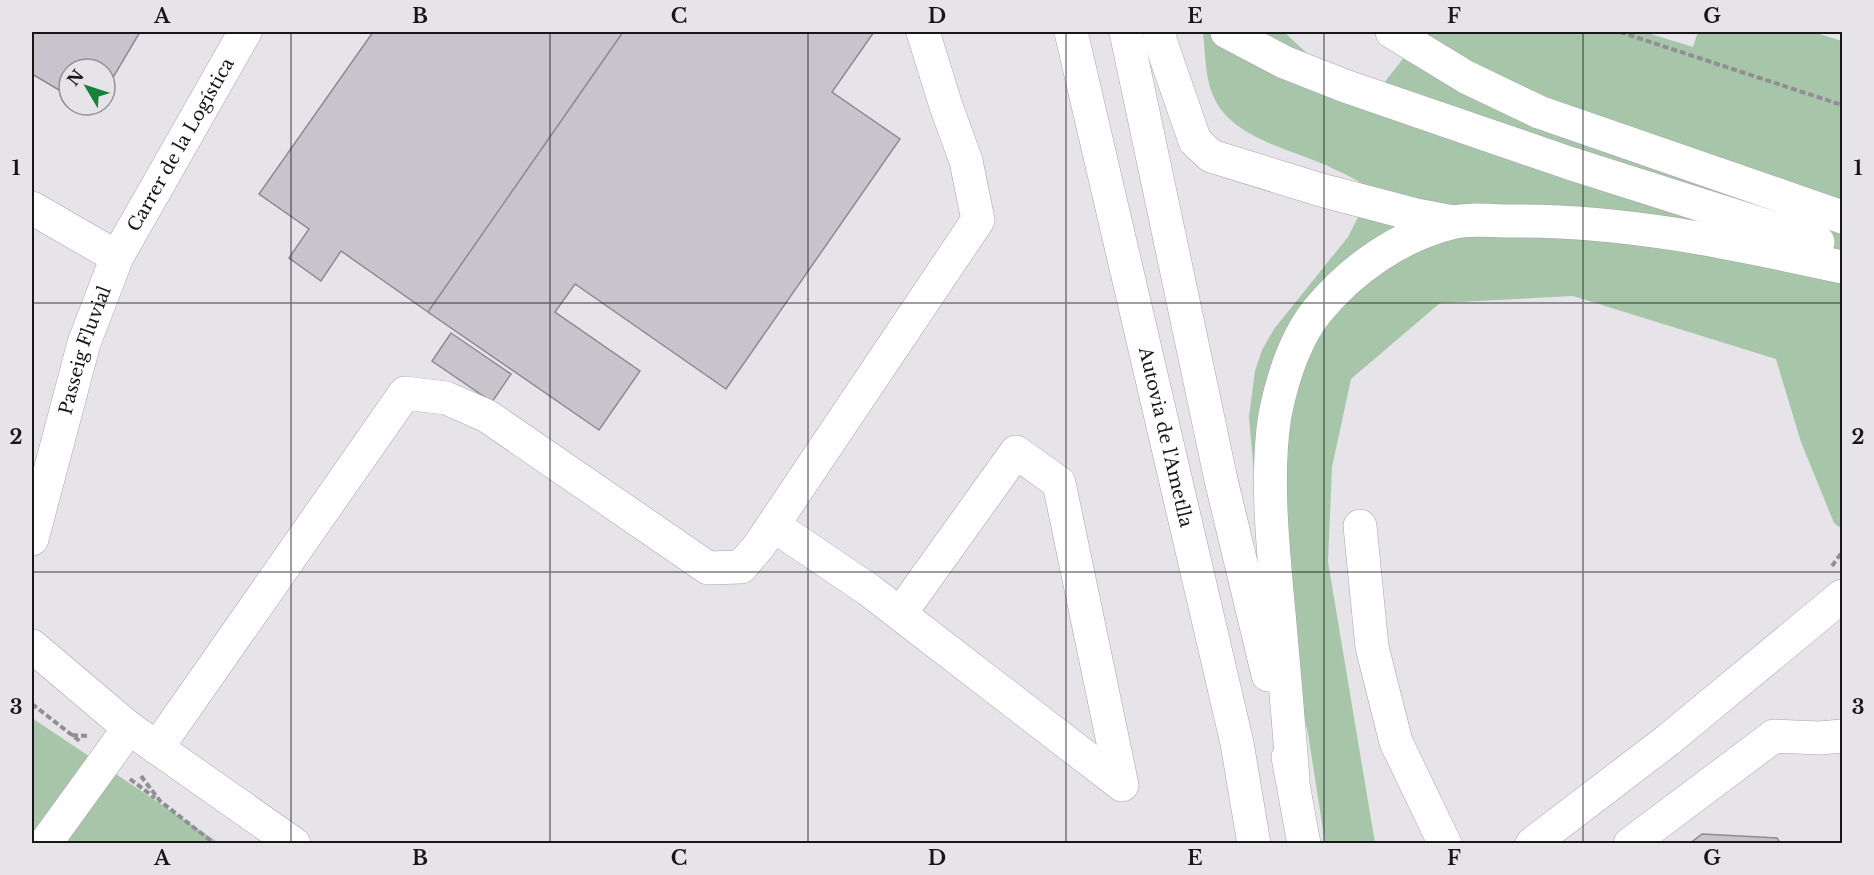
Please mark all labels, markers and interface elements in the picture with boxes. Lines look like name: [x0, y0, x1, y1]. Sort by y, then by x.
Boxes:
text: A: [153, 4, 171, 28]
text: B: [412, 4, 428, 28]
text: C: [671, 4, 687, 28]
text: D: [928, 4, 946, 28]
text: E: [1187, 4, 1203, 28]
text: F: [1447, 4, 1461, 28]
text: G: [1703, 4, 1721, 28]
street label: Carrer de la Logística: [123, 54, 239, 235]
north arrow: [57, 57, 117, 117]
text: N: [63, 65, 88, 90]
text: 1: [12, 156, 21, 180]
text: 1: [1854, 156, 1863, 180]
street label: Passeig Fluvial: [54, 283, 116, 417]
street label: Autovia de l'Ametlla: [1134, 344, 1197, 529]
text: 2: [9, 425, 23, 449]
text: 2: [1851, 425, 1865, 449]
text: 3: [10, 695, 22, 719]
text: 3: [1852, 695, 1864, 719]
text: A: [153, 846, 171, 870]
text: B: [412, 846, 428, 870]
text: C: [671, 846, 687, 870]
text: D: [928, 846, 946, 870]
text: E: [1187, 846, 1203, 870]
text: F: [1447, 846, 1461, 870]
text: G: [1703, 846, 1721, 870]

